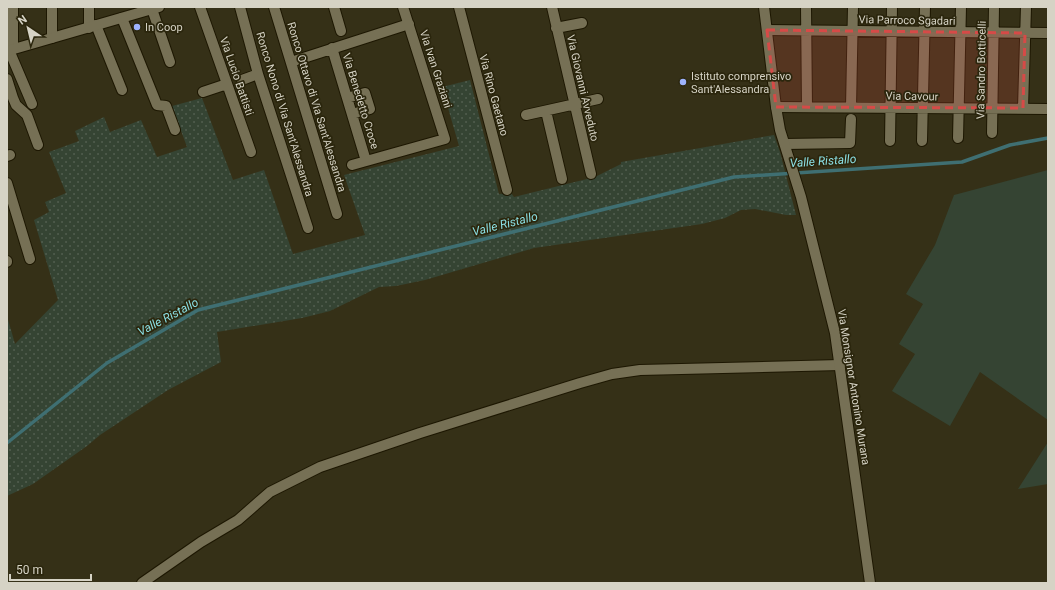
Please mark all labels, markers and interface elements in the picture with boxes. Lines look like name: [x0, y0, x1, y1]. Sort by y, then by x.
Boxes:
north arrow: [8, 8, 48, 48]
text: N: [16, 13, 30, 28]
street label: Via Parroco Sgadari: [858, 13, 956, 28]
place label: In Coop: [145, 21, 183, 34]
street label: Ronco Ottavo di Via Sant'Alessandra: [284, 21, 349, 194]
street label: Via Sandro Botticelli: [974, 21, 989, 119]
marker: In Coop: [132, 22, 142, 32]
street label: Via Ivan Graziani: [417, 28, 454, 110]
street label: Ronco Nono di Via Sant'Alessandra: [253, 30, 316, 198]
street label: Via Giovanni Avveduto: [564, 34, 601, 143]
street label: Via Lucio Battisti: [217, 35, 256, 117]
street label: Via Benedetto Croce: [340, 52, 381, 151]
street label: Via Rino Gaetano: [476, 53, 511, 137]
place label: Istituto comprensivo Sant'Alessandra: [691, 70, 791, 96]
marker: Istituto comprensivo Sant'Alessandra: [678, 77, 688, 87]
street label: Via Cavour: [885, 90, 939, 103]
water label: Valle Ristallo: [789, 152, 857, 170]
water label: Valle Ristallo: [471, 209, 539, 239]
water label: Valle Ristallo: [135, 295, 201, 339]
street label: Via Monsignor Antonino Murana: [835, 308, 872, 466]
scale bar: [10, 556, 91, 582]
text: 50 m: [16, 563, 43, 577]

